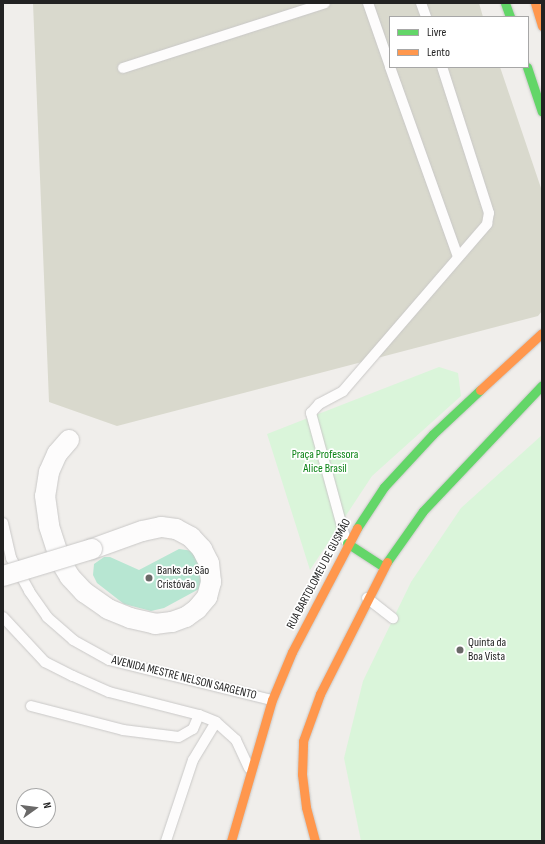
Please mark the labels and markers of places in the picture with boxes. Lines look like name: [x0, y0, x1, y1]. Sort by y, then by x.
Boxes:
place label: Banks de São Cristóvão: [157, 564, 209, 592]
marker: Banks de São Cristóvão: [144, 573, 154, 583]
place label: Quinta da Boa Vista: [468, 636, 506, 664]
marker: Quinta da Boa Vista: [455, 645, 465, 655]

